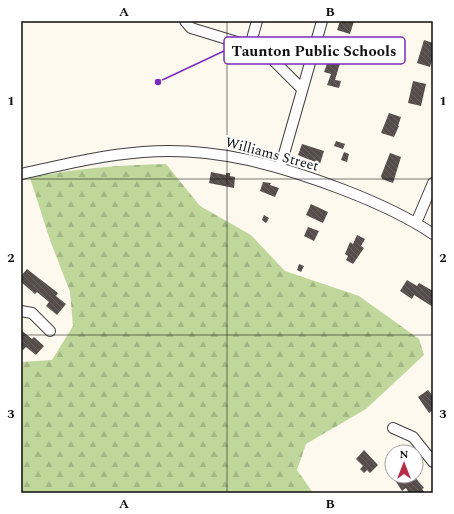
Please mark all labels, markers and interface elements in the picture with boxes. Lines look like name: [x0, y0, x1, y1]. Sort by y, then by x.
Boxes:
text: A: [119, 2, 129, 22]
text: B: [325, 2, 335, 22]
callout: Taunton Public Schools: [224, 37, 405, 64]
text: Taunton Public Schools: [232, 40, 396, 63]
text: 1: [7, 91, 15, 111]
text: 1: [439, 91, 447, 111]
street label: Williams Street: [223, 131, 321, 177]
text: 2: [7, 248, 15, 268]
text: 2: [439, 248, 447, 268]
text: 3: [7, 404, 15, 424]
text: 3: [439, 404, 447, 424]
north arrow: [384, 444, 424, 484]
text: N: [400, 446, 409, 463]
text: A: [119, 494, 129, 514]
text: B: [325, 494, 335, 514]

